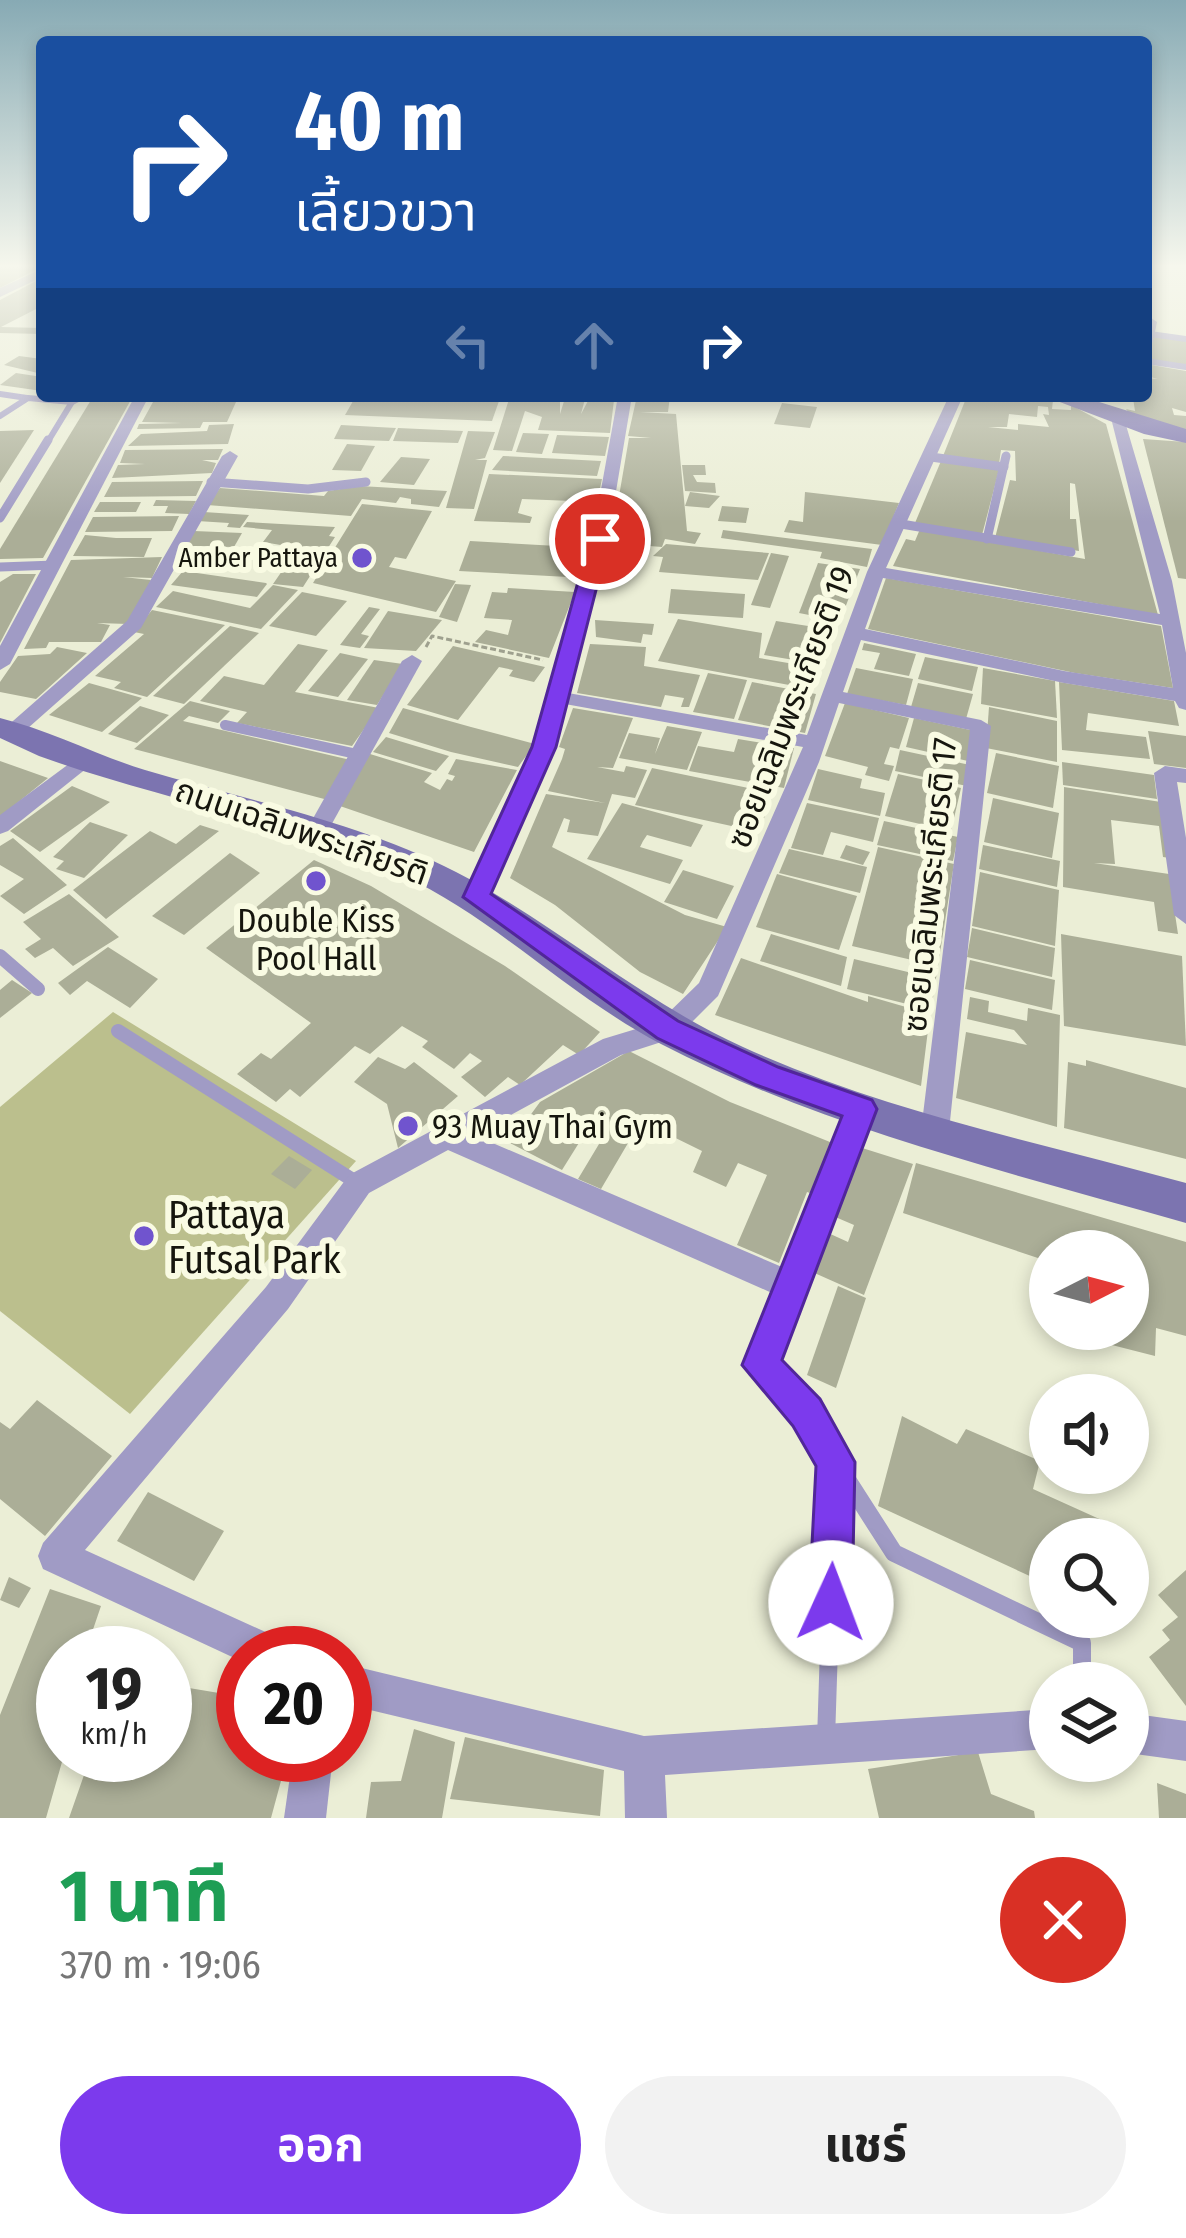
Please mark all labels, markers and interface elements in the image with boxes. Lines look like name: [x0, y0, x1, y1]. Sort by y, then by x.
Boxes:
text: 40 m: [294, 71, 465, 172]
icon: right: [96, 84, 252, 240]
text: เลี้ยวขวา: [294, 180, 477, 244]
icon: left: [435, 312, 501, 378]
icon: ahead: [561, 312, 627, 378]
icon: right: [687, 312, 753, 378]
pin: [549, 488, 651, 590]
icon: arrive: [567, 506, 633, 572]
place label: Amber Pattaya: [178, 542, 338, 574]
marker: Amber Pattaya: [349, 545, 375, 571]
street label: ซอยเฉลิมพระเกียรติ 19: [719, 561, 863, 854]
street label: ซอยเฉลิมพระเกียรติ 17: [895, 736, 965, 1034]
street label: ถนนเฉลิมพระเกียรติ: [170, 770, 434, 894]
marker: Double Kiss Pool Hall: [303, 868, 329, 894]
place label: Double Kiss Pool Hall: [237, 901, 395, 979]
place label: 93 Muay Thai Gym: [432, 1107, 673, 1147]
marker: 93 Muay Thai Gym: [395, 1113, 421, 1139]
place label: Pattaya Futsal Park: [168, 1192, 341, 1283]
marker: Pattaya Futsal Park: [131, 1223, 157, 1249]
north arrow: [1029, 1230, 1149, 1350]
map controls: [1029, 1230, 1149, 1782]
button: sound: [1029, 1374, 1149, 1494]
button: search: [1029, 1518, 1149, 1638]
position arrow: [768, 1540, 894, 1666]
speed limit sign: 20: [216, 1626, 372, 1782]
text: 19: [86, 1653, 142, 1725]
button: layers: [1029, 1662, 1149, 1782]
text: km/h: [81, 1716, 147, 1752]
text: 1 นาที: [60, 1854, 230, 1940]
button: close: [1000, 1857, 1126, 1983]
text: 370 m · 19:06: [60, 1942, 261, 1988]
button: ออก: [60, 2076, 581, 2214]
button: แชร์: [605, 2076, 1126, 2214]

